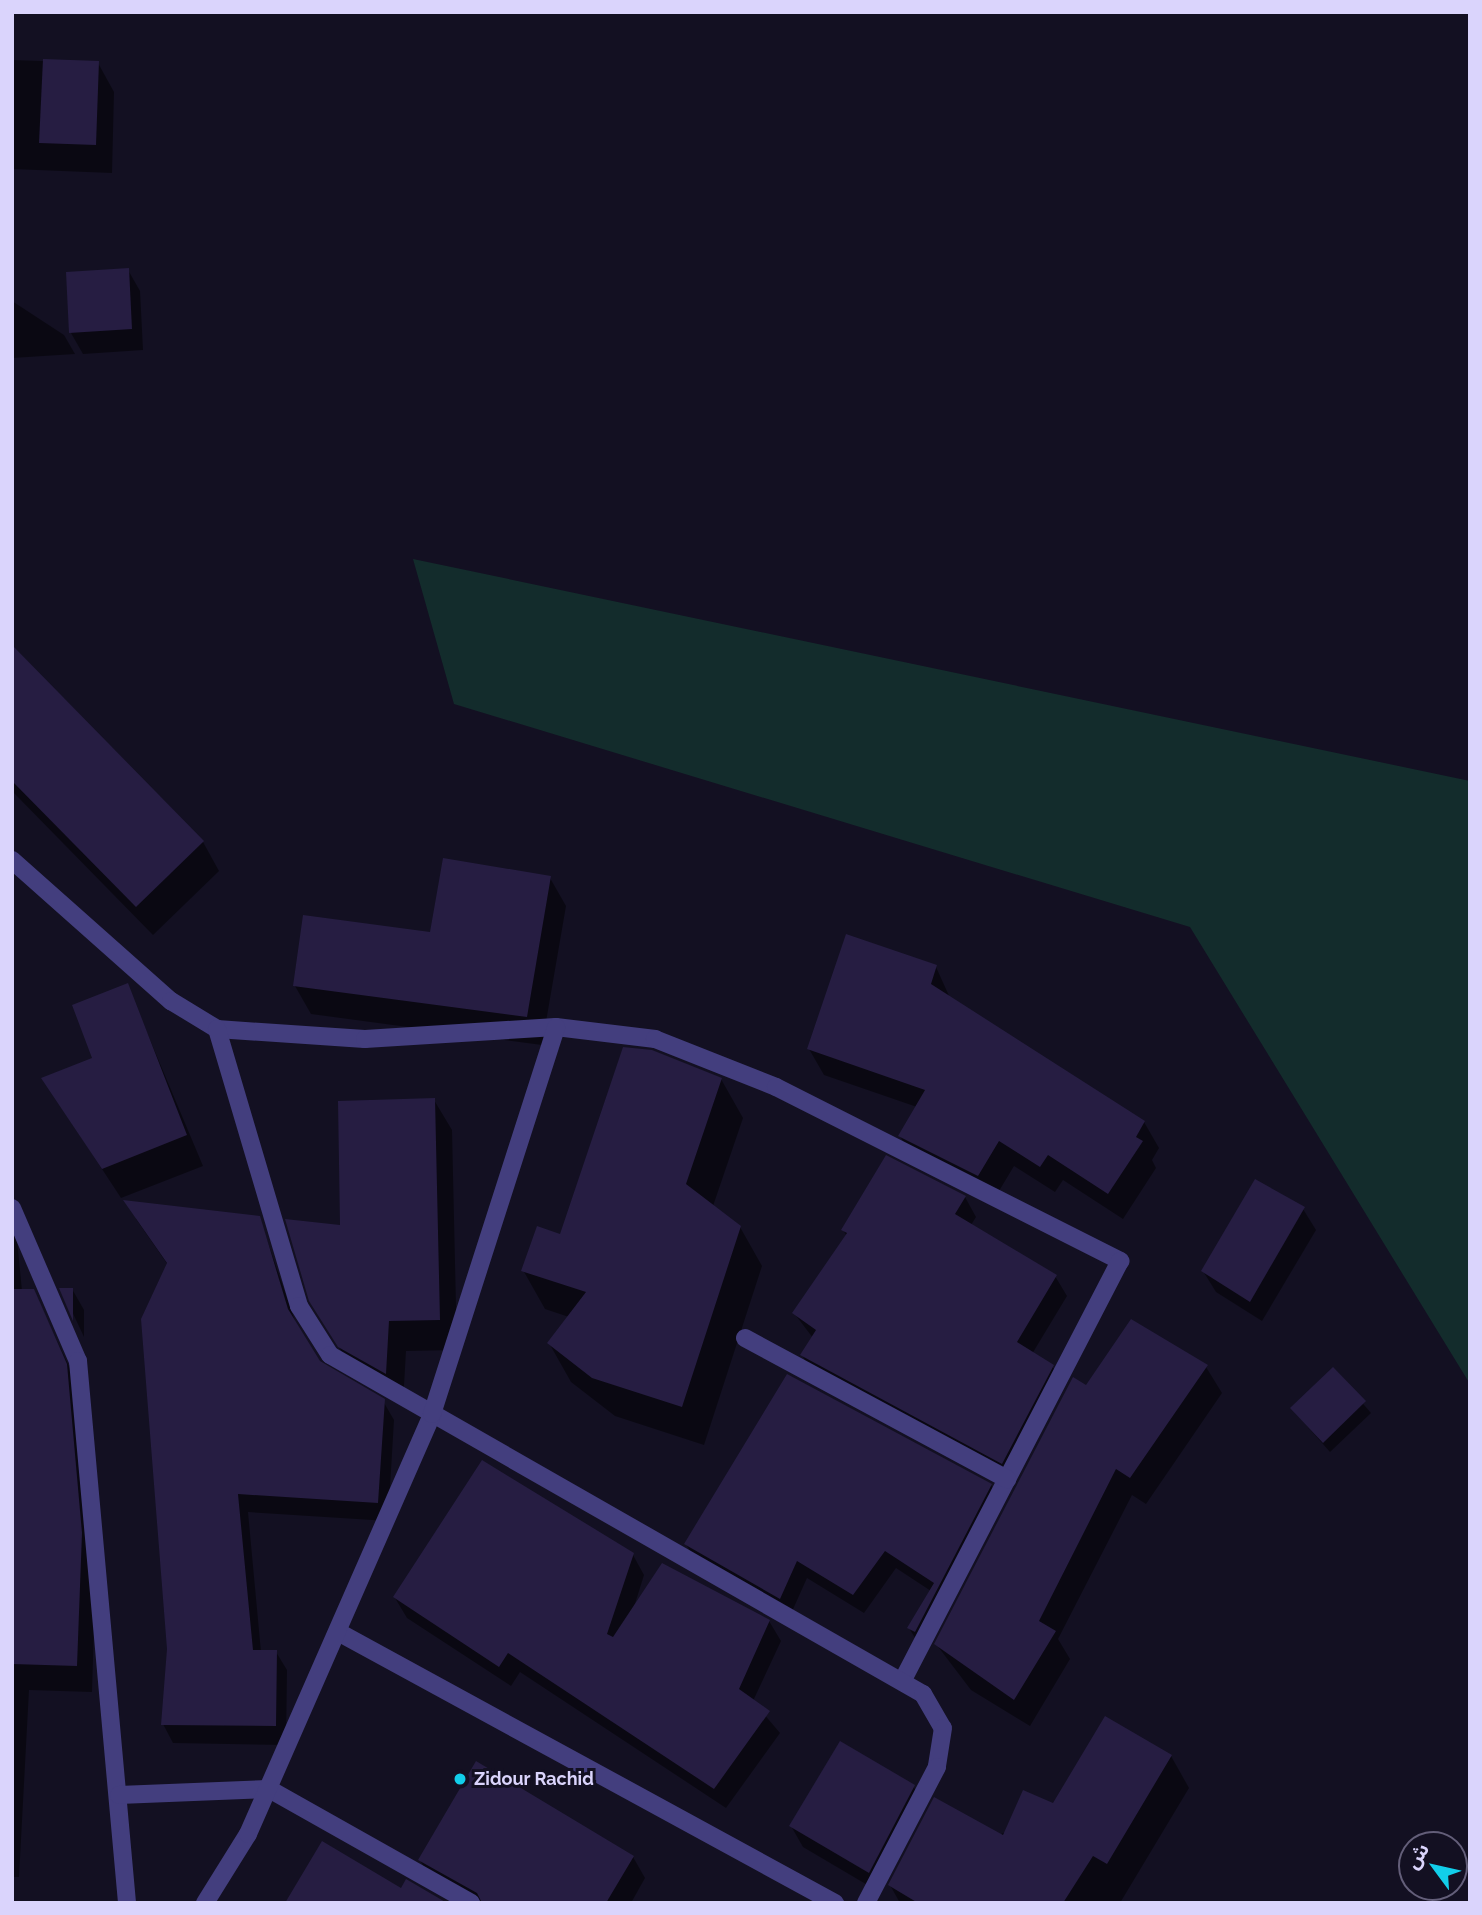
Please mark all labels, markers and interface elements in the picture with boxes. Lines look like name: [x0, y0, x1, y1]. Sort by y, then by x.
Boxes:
place label: Zidour Rachid: [474, 1768, 594, 1790]
marker: Zidour Rachid: [452, 1771, 468, 1787]
north arrow: [1398, 1831, 1468, 1901]
text: ش: [1401, 1839, 1433, 1873]

